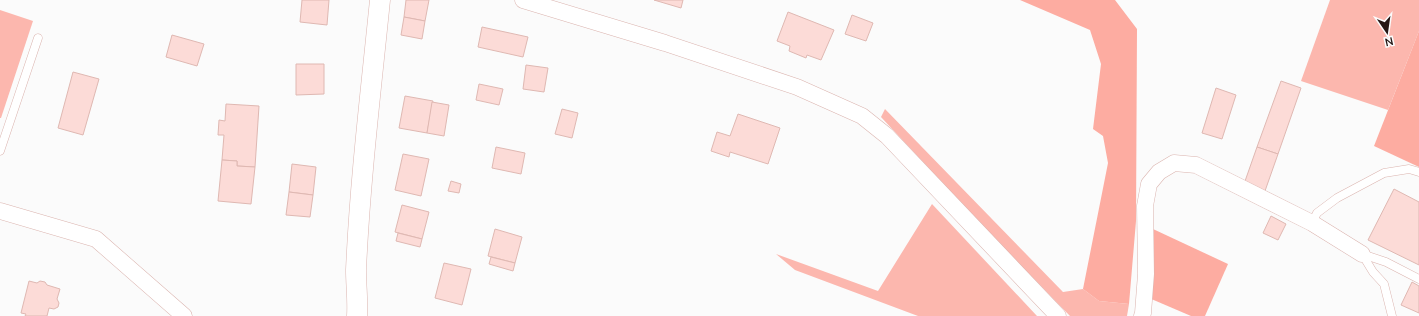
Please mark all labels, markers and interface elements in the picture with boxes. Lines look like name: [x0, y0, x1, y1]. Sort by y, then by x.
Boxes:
north arrow: [1367, 12, 1407, 52]
text: N: [1383, 33, 1395, 49]

